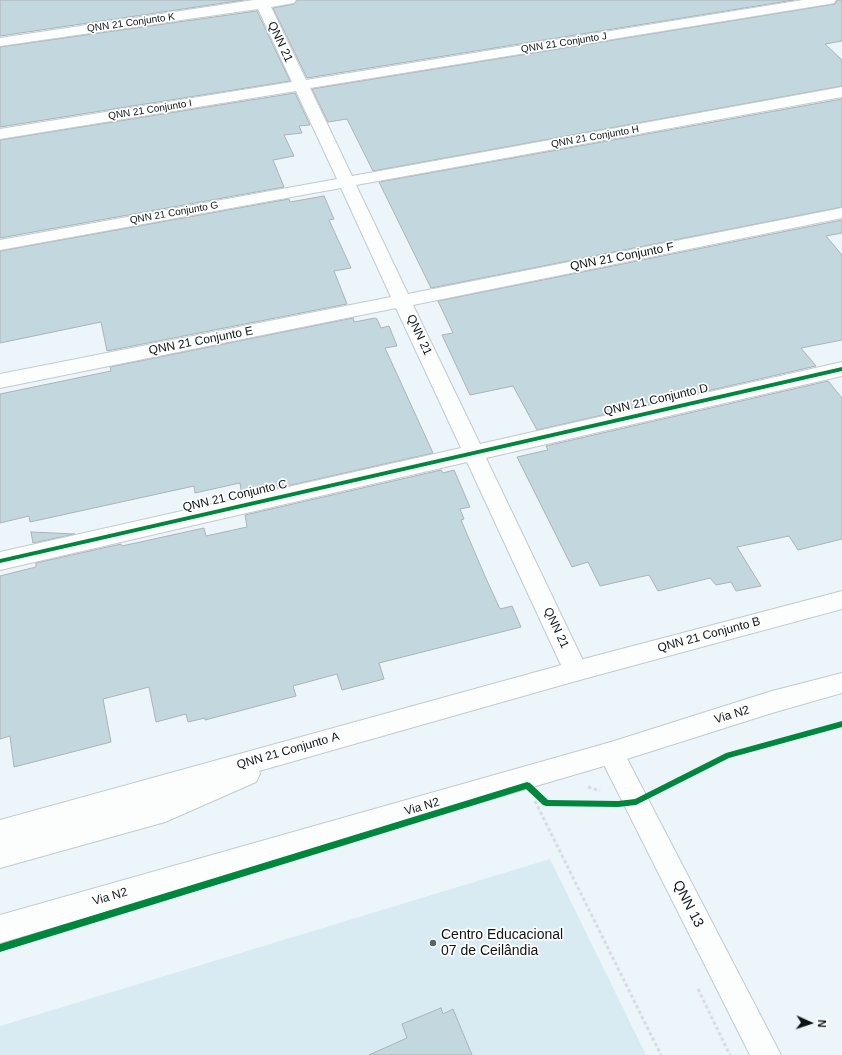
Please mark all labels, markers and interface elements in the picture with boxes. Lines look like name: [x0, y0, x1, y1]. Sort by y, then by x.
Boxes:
street label: QNN 21 Conjunto K: [86, 11, 176, 35]
street label: QNN 21: [264, 19, 296, 65]
street label: QNN 21 Conjunto J: [520, 30, 608, 56]
street label: QNN 21 Conjunto I: [107, 97, 193, 123]
street label: QNN 21 Conjunto H: [550, 123, 640, 151]
street label: QNN 21 Conjunto G: [129, 199, 219, 227]
street label: QNN 21 Conjunto F: [569, 240, 675, 274]
street label: QNN 21: [403, 312, 435, 358]
street label: QNN 21 Conjunto E: [148, 324, 254, 358]
street label: QNN 21 Conjunto D: [602, 381, 710, 419]
street label: QNN 21 Conjunto C: [181, 477, 289, 515]
street label: QNN 21: [540, 605, 572, 651]
street label: QNN 21 Conjunto B: [656, 614, 762, 656]
street label: Via N2: [713, 703, 751, 727]
street label: QNN 21 Conjunto A: [235, 729, 341, 773]
street label: Via N2: [403, 795, 441, 819]
street label: QNN 13: [669, 878, 707, 930]
street label: Via N2: [91, 885, 129, 909]
place label: Centro Educacional 07 de Ceilândia: [441, 927, 563, 960]
marker: Centro Educacional 07 de Ceilândia: [428, 938, 438, 948]
north arrow: [790, 1003, 830, 1043]
text: N: [816, 1019, 828, 1028]

